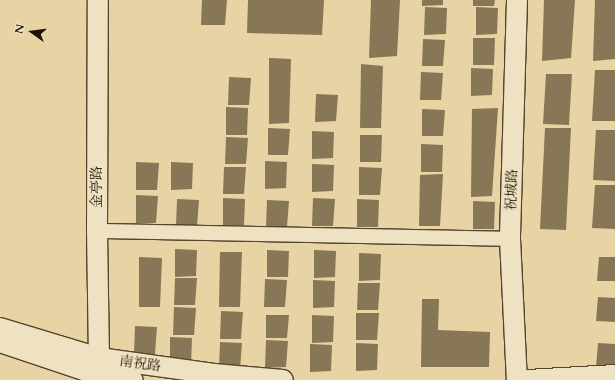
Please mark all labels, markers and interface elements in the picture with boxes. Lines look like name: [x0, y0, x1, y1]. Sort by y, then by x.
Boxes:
north arrow: [12, 12, 52, 52]
text: N: [11, 23, 28, 35]
street label: 金亭路: [89, 166, 105, 208]
street label: 祝城路: [503, 169, 521, 211]
street label: 南祝路: [118, 353, 162, 375]

